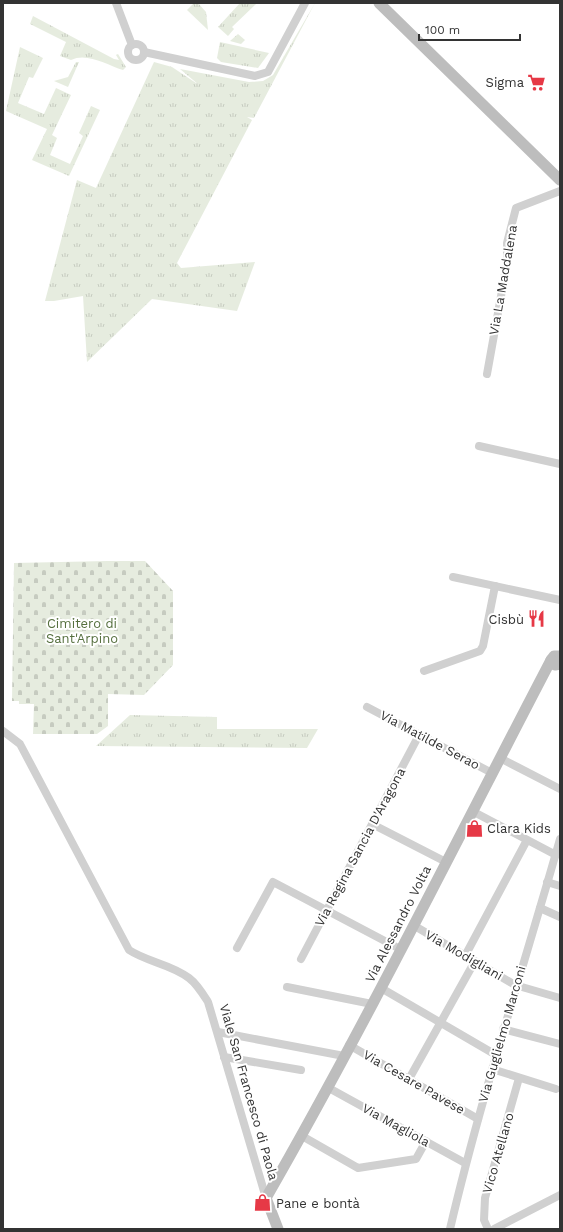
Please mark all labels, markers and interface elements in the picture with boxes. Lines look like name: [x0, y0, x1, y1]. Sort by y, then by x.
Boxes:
scale bar: [419, 16, 520, 42]
text: 100 m: [425, 23, 460, 37]
supermarket icon: Sigma: [527, 72, 547, 92]
place label: Sigma: [486, 75, 525, 90]
street label: Via La Maddalena: [486, 223, 520, 336]
restaurant icon: Cisbù: [527, 609, 547, 629]
place label: Cisbù: [489, 612, 524, 627]
park label: Cimitero di Sant'Arpino: [46, 616, 118, 646]
street label: Via Matilde Serao: [378, 707, 483, 773]
street label: Via Regina Sancia D'Aragona: [312, 765, 409, 929]
shop icon: Clara Kids: [464, 818, 484, 838]
place label: Clara Kids: [487, 821, 551, 836]
street label: Via Alessandro Volta: [362, 862, 434, 985]
street label: Via Modigliani: [423, 927, 505, 983]
street label: Via Guglielmo Marconi: [475, 964, 529, 1104]
street label: Viale San Francesco di Paola: [217, 1002, 282, 1183]
street label: Via Cesare Pavese: [361, 1047, 467, 1117]
street label: Via Magliola: [359, 1100, 433, 1150]
street label: Vico Atellano: [479, 1111, 517, 1195]
shop icon: Pane e bontà: [253, 1193, 273, 1213]
place label: Pane e bontà: [276, 1196, 361, 1211]

